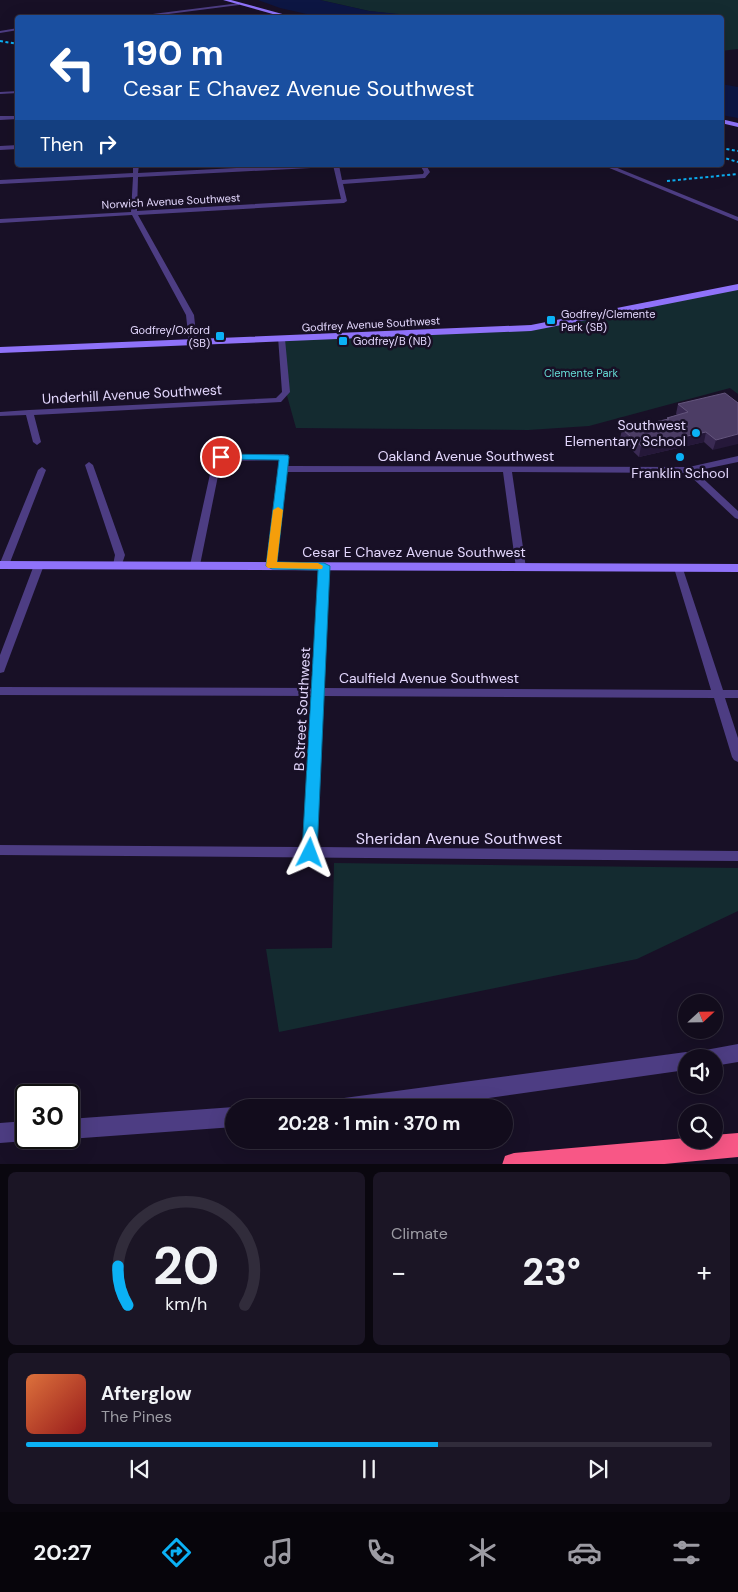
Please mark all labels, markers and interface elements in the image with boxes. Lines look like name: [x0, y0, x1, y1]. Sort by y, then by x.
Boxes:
text: 190 m: [123, 30, 224, 76]
icon: left: [40, 35, 105, 100]
text: Cesar E Chavez Avenue Southwest: [123, 74, 474, 103]
icon: right: [93, 130, 121, 158]
text: Then: [40, 132, 83, 157]
street label: Norwich Avenue Southwest: [101, 190, 241, 212]
place label: Godfrey/Clemente Park (SB): [561, 307, 655, 334]
street label: Godfrey Avenue Southwest: [301, 313, 441, 335]
marker: Godfrey/Clemente Park (SB): [545, 314, 557, 326]
place label: Godfrey/Oxford (SB): [130, 323, 210, 350]
marker: Godfrey/Oxford (SB): [214, 330, 226, 342]
place label: Godfrey/B (NB): [353, 334, 431, 348]
marker: Godfrey/B (NB): [337, 335, 349, 347]
park label: Clemente Park: [544, 366, 618, 380]
street label: Underhill Avenue Southwest: [41, 380, 223, 408]
place label: Southwest Elementary School: [565, 416, 686, 450]
marker: Southwest Elementary School: [690, 427, 702, 439]
pin: [200, 436, 242, 478]
icon: arrive: [207, 443, 235, 471]
street label: Oakland Avenue Southwest: [378, 447, 554, 465]
marker: Franklin School: [674, 451, 686, 463]
place label: Franklin School: [631, 464, 729, 482]
street label: Cesar E Chavez Avenue Southwest: [302, 543, 526, 561]
street label: B Street Southwest: [290, 647, 314, 771]
street label: Caulfield Avenue Southwest: [339, 669, 519, 687]
position arrow: [283, 826, 335, 878]
street label: Sheridan Avenue Southwest: [356, 828, 562, 849]
north arrow: [678, 994, 722, 1039]
map controls: [678, 994, 723, 1149]
button: sound: [678, 1049, 723, 1094]
speed limit sign: 30: [15, 1084, 80, 1149]
button: search: [678, 1104, 723, 1149]
text: 20:28 · 1 min · 370 m: [278, 1111, 460, 1136]
text: Climate: [391, 1223, 448, 1244]
text: 20: [153, 1232, 220, 1300]
text: 23°: [522, 1247, 581, 1297]
text: −: [391, 1254, 406, 1291]
text: +: [697, 1254, 712, 1291]
text: km/h: [165, 1292, 208, 1316]
text: Afterglow: [101, 1381, 192, 1406]
text: The Pines: [101, 1406, 172, 1427]
icon: previous: [126, 1455, 154, 1483]
icon: pause: [355, 1455, 383, 1483]
icon: next: [584, 1455, 612, 1483]
icon: directions: [159, 1535, 194, 1570]
icon: music: [261, 1535, 296, 1570]
icon: phone: [363, 1535, 398, 1570]
icon: climate: [465, 1535, 500, 1570]
icon: car: [567, 1535, 602, 1570]
icon: filters: [669, 1535, 704, 1570]
text: 20:27: [34, 1538, 92, 1567]

